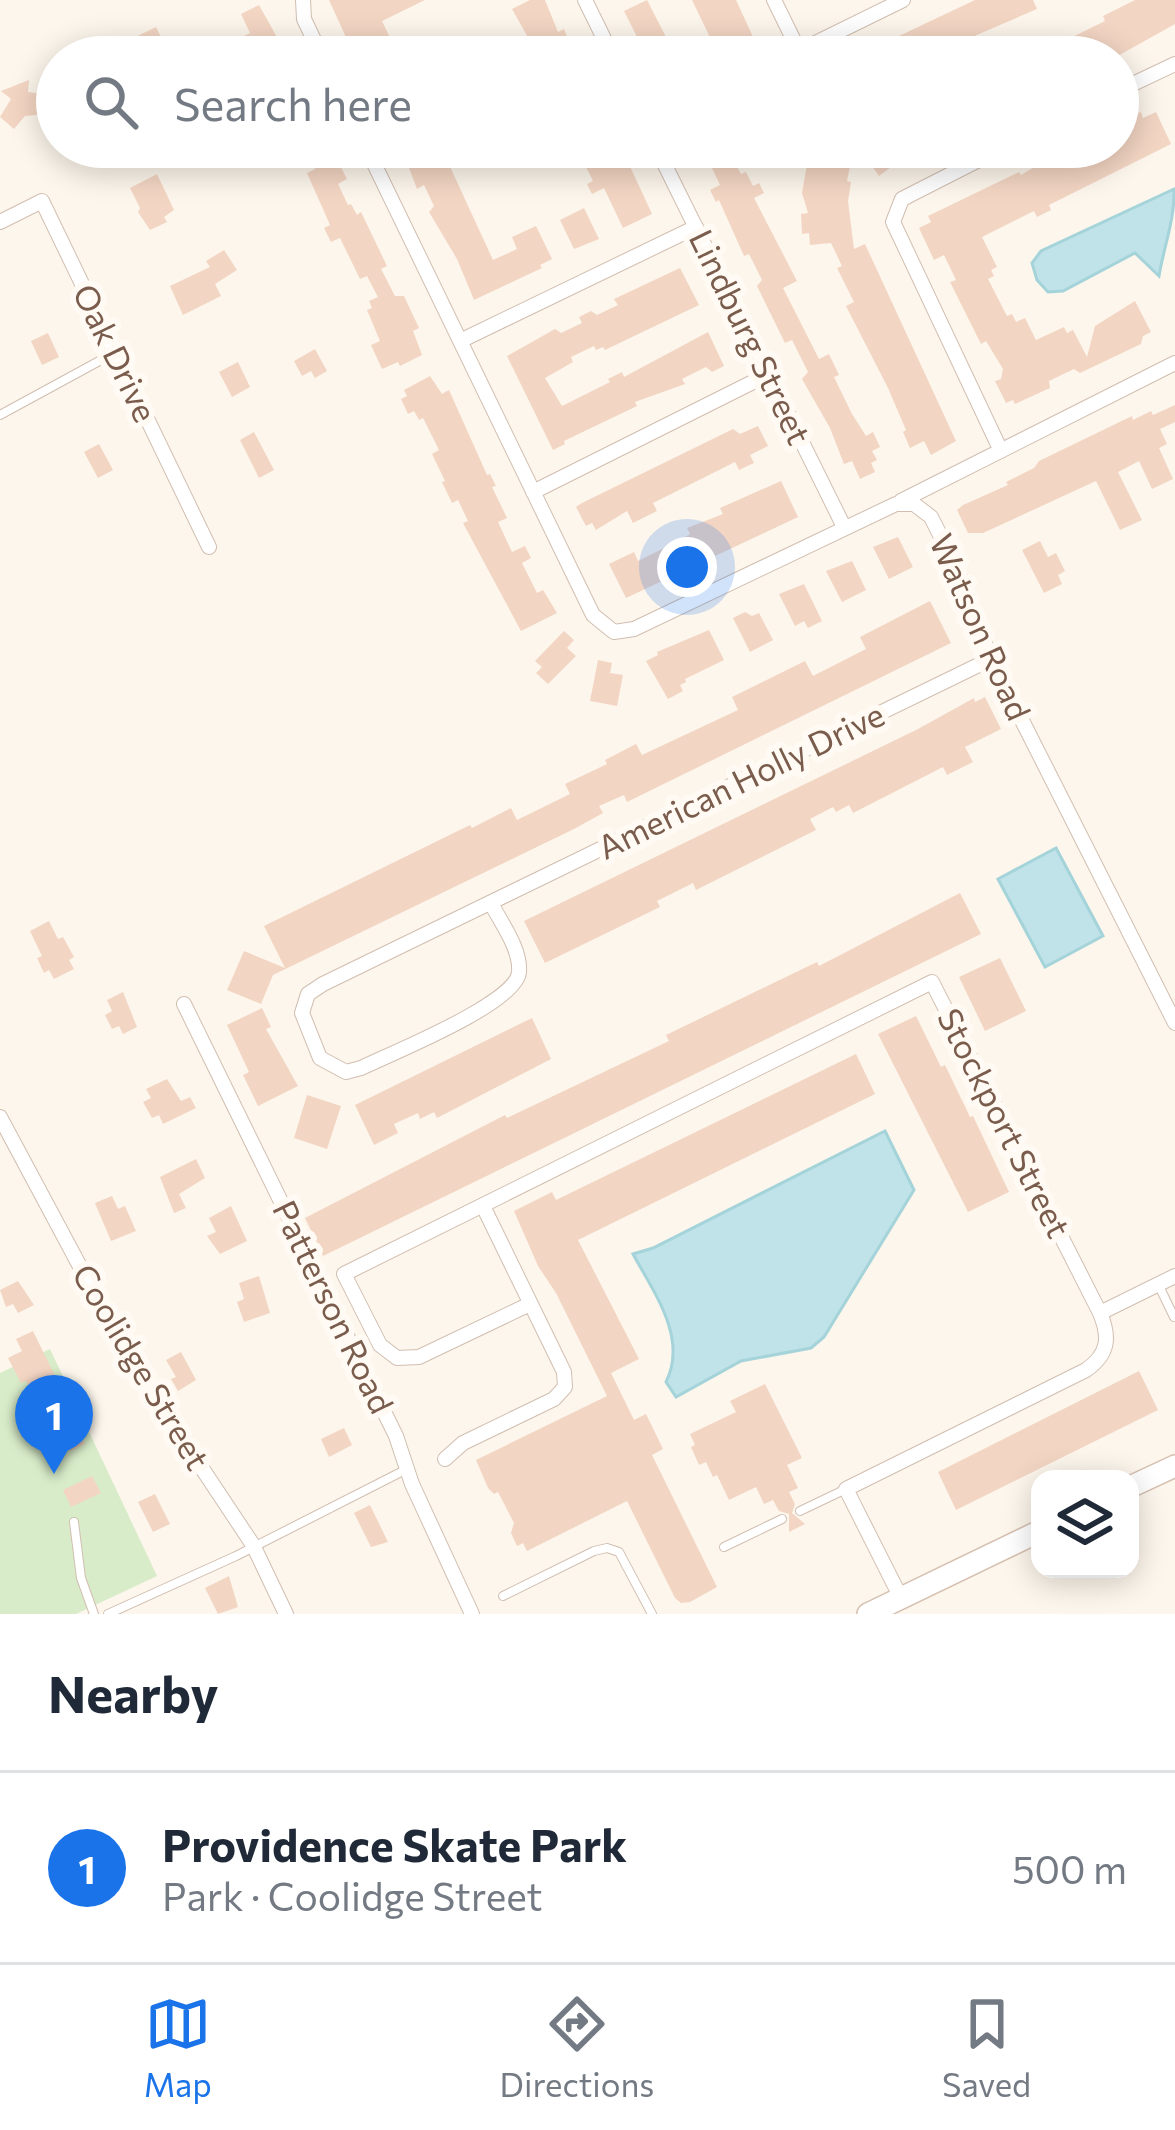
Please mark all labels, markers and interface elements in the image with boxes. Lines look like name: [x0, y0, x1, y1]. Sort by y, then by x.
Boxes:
search box: [36, 36, 1139, 168]
icon: search: [78, 69, 144, 135]
text: Search here: [174, 75, 412, 130]
street label: Lindburg Street: [682, 222, 821, 450]
street label: Oak Drive: [65, 277, 167, 428]
street label: Watson Road: [922, 527, 1041, 726]
your location: [657, 537, 717, 597]
street label: American Holly Drive: [590, 692, 890, 867]
street label: Stockport Street: [930, 1001, 1081, 1244]
street label: Patterson Road: [265, 1193, 404, 1420]
street label: Coolidge Street: [65, 1256, 220, 1476]
pin: 1: [15, 1375, 93, 1474]
map controls: [1031, 1470, 1139, 1578]
button: layers: [1031, 1470, 1139, 1578]
text: Nearby: [48, 1661, 218, 1724]
text: Providence Skate Park: [162, 1816, 627, 1871]
text: 1: [78, 1844, 96, 1892]
text: 500 m: [1012, 1844, 1127, 1892]
text: Park · Coolidge Street: [162, 1871, 543, 1919]
tab: Map: [144, 1991, 212, 2104]
tab: Directions: [500, 1991, 654, 2104]
tab: Saved: [942, 1991, 1031, 2104]

